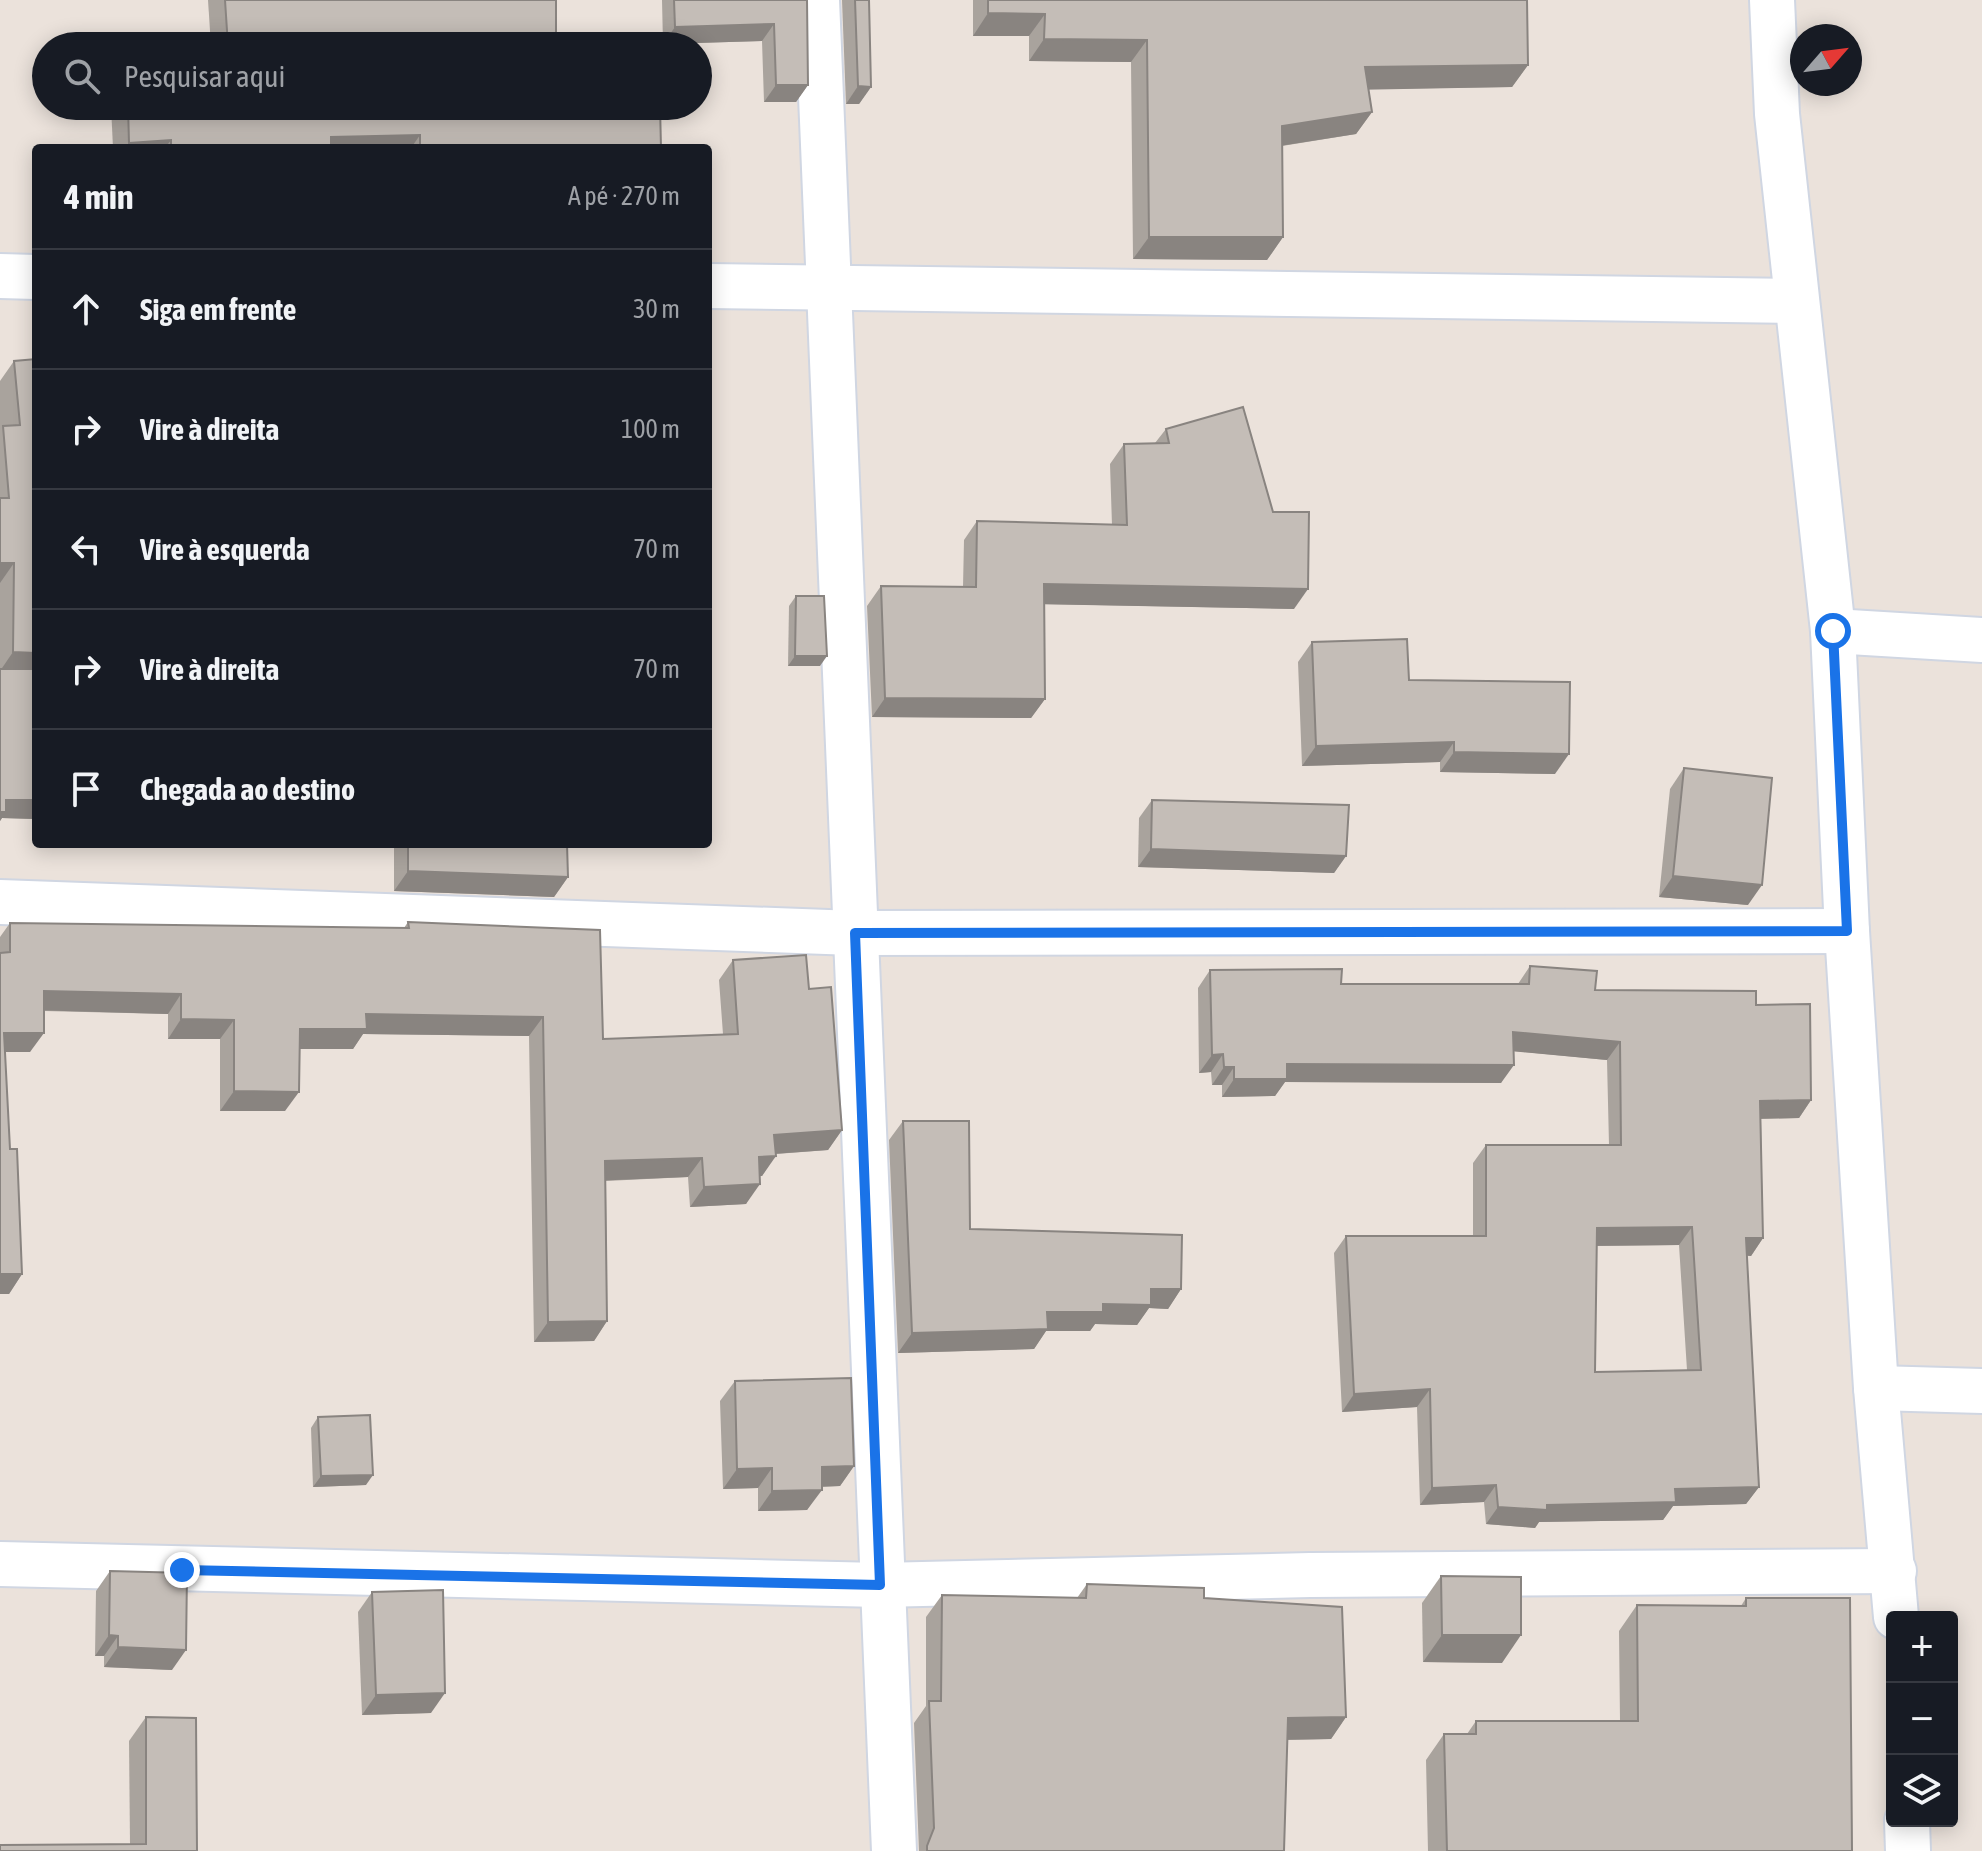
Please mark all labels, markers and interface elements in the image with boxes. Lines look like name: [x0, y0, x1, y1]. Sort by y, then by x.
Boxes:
north arrow: [1790, 24, 1862, 96]
search box: [32, 32, 712, 120]
icon: search: [60, 54, 104, 98]
text: Pesquisar aqui: [124, 59, 285, 93]
text: 4 min: [64, 177, 133, 216]
text: A pé · 270 m: [568, 181, 680, 211]
icon: ahead: [64, 287, 108, 331]
text: Siga em frente: [140, 292, 296, 326]
text: 30 m: [633, 294, 680, 324]
icon: right: [64, 407, 108, 451]
text: Vire à direita: [140, 412, 279, 446]
text: 100 m: [621, 414, 680, 444]
icon: left: [64, 527, 108, 571]
text: Vire à esquerda: [140, 532, 310, 566]
text: 70 m: [633, 534, 680, 564]
route start: [1815, 613, 1851, 649]
icon: right: [64, 647, 108, 691]
text: Vire à direita: [140, 652, 279, 686]
text: 70 m: [633, 654, 680, 684]
icon: arrive: [64, 767, 108, 811]
text: Chegada ao destino: [140, 772, 355, 806]
route end: [164, 1552, 200, 1588]
map controls: [1886, 1611, 1958, 1827]
button: +: [1886, 1611, 1958, 1683]
button: −: [1886, 1683, 1958, 1755]
button: layers: [1886, 1755, 1958, 1827]

